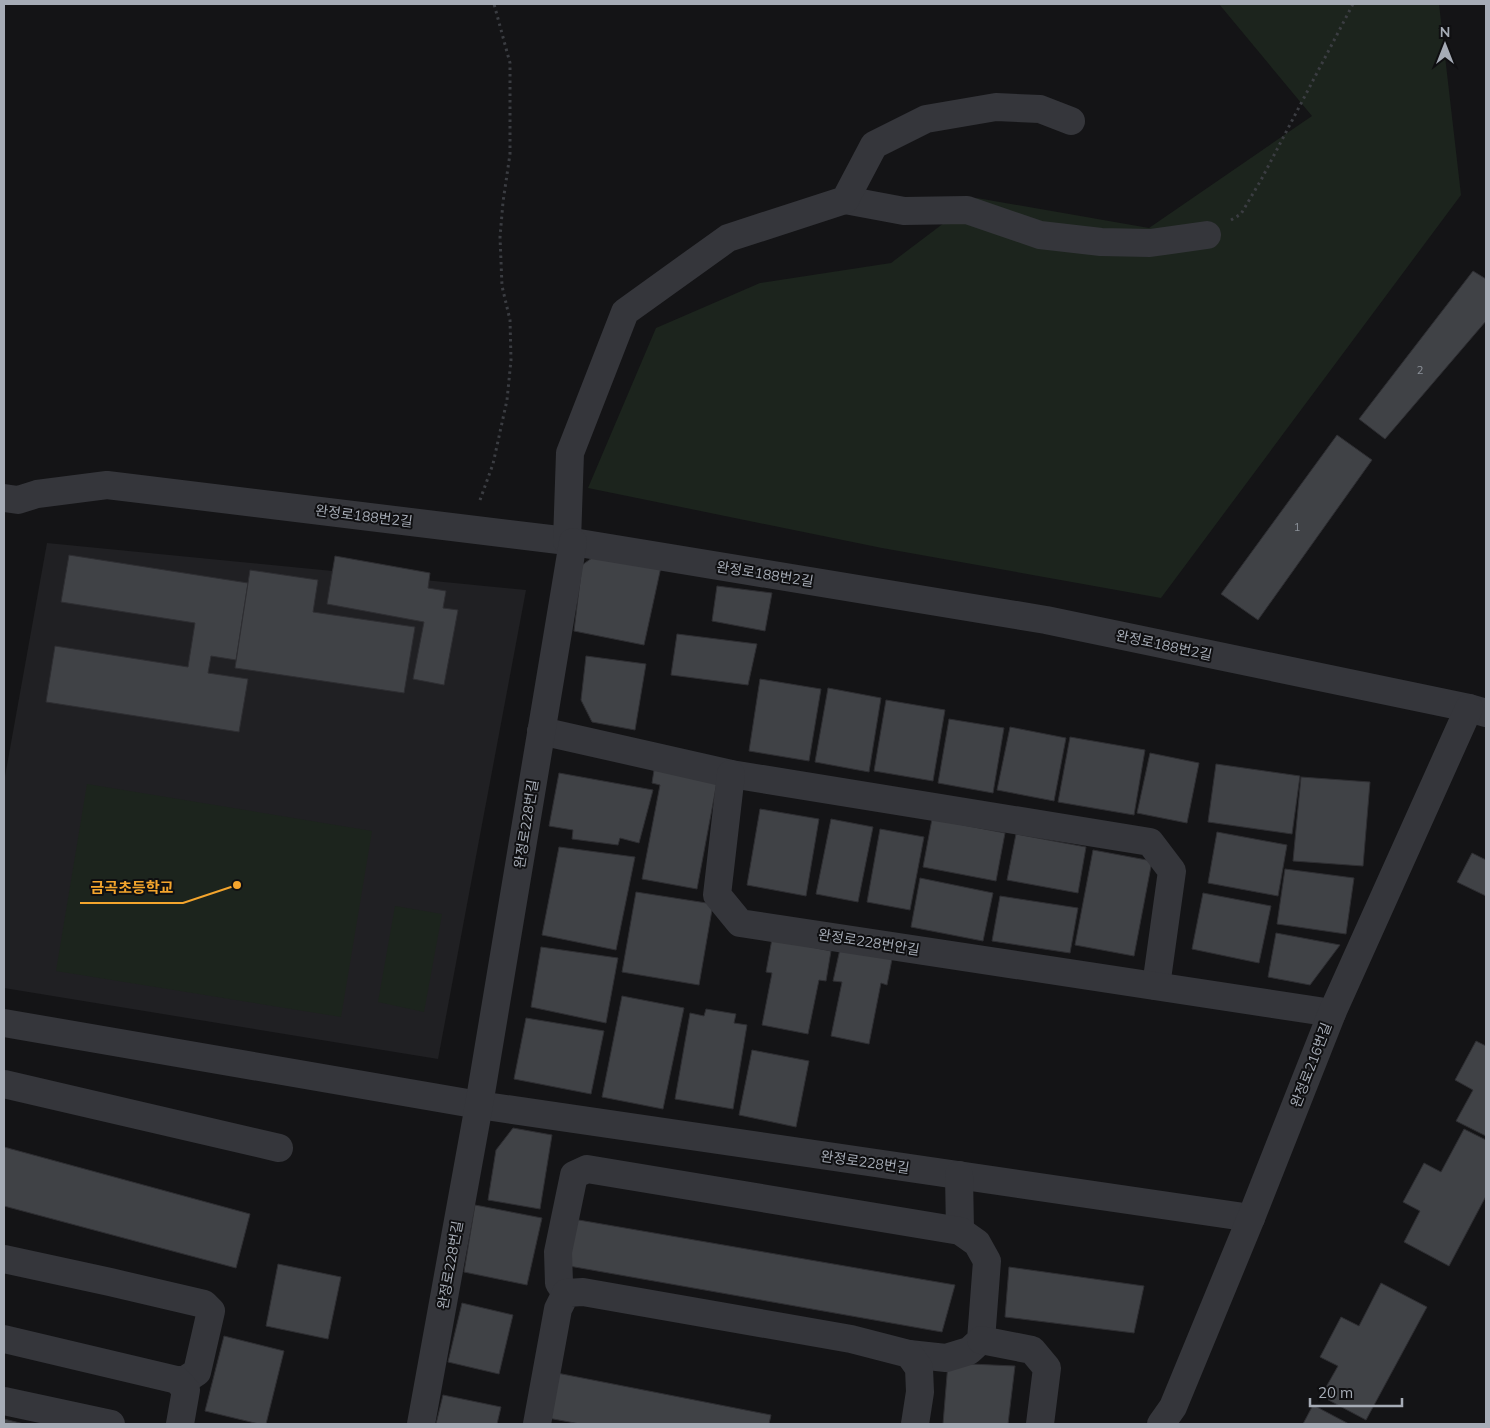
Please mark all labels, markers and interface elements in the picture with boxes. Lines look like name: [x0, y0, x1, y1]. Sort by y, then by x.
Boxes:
north arrow: [1420, 20, 1470, 70]
text: N: [1440, 23, 1450, 41]
house number: 2: [1417, 363, 1424, 377]
street label: 완정로188번2길: [314, 501, 414, 531]
house number: 1: [1294, 520, 1300, 534]
street label: 완정로188번2길: [715, 557, 815, 591]
street label: 완정로188번2길: [1114, 626, 1214, 664]
street label: 완정로228번길: [510, 778, 542, 870]
callout: 금곡초등학교: [80, 873, 183, 903]
text: 금곡초등학교: [91, 878, 174, 897]
street label: 완정로228번안길: [817, 925, 921, 959]
street label: 완정로216번길: [1287, 1020, 1335, 1110]
street label: 완정로228번길: [819, 1147, 911, 1177]
street label: 완정로228번길: [433, 1219, 467, 1311]
scale bar: [1310, 1376, 1402, 1408]
text: 20 m: [1318, 1383, 1353, 1402]

